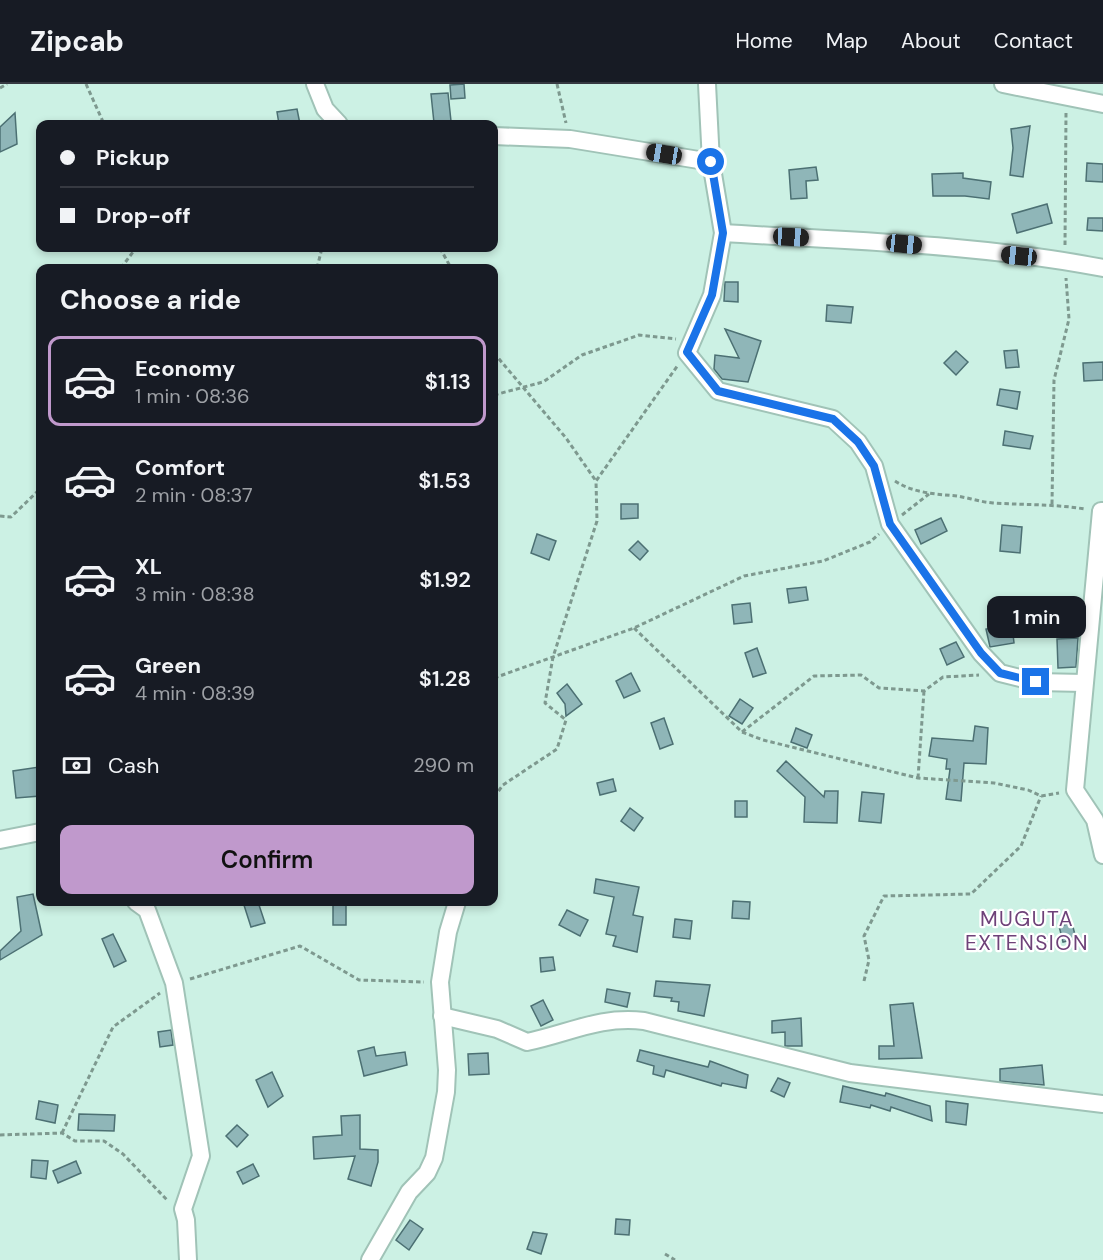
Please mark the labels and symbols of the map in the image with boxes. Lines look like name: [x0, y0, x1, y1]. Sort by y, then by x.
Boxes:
car: [645, 142, 683, 166]
route start: [697, 148, 724, 175]
car: [773, 227, 809, 247]
car: [885, 233, 923, 255]
car: [1000, 245, 1038, 267]
callout: 1 min: [986, 595, 1086, 637]
route end: [1022, 668, 1049, 695]
district label: MUGUTA EXTENSION: [965, 905, 1089, 957]

